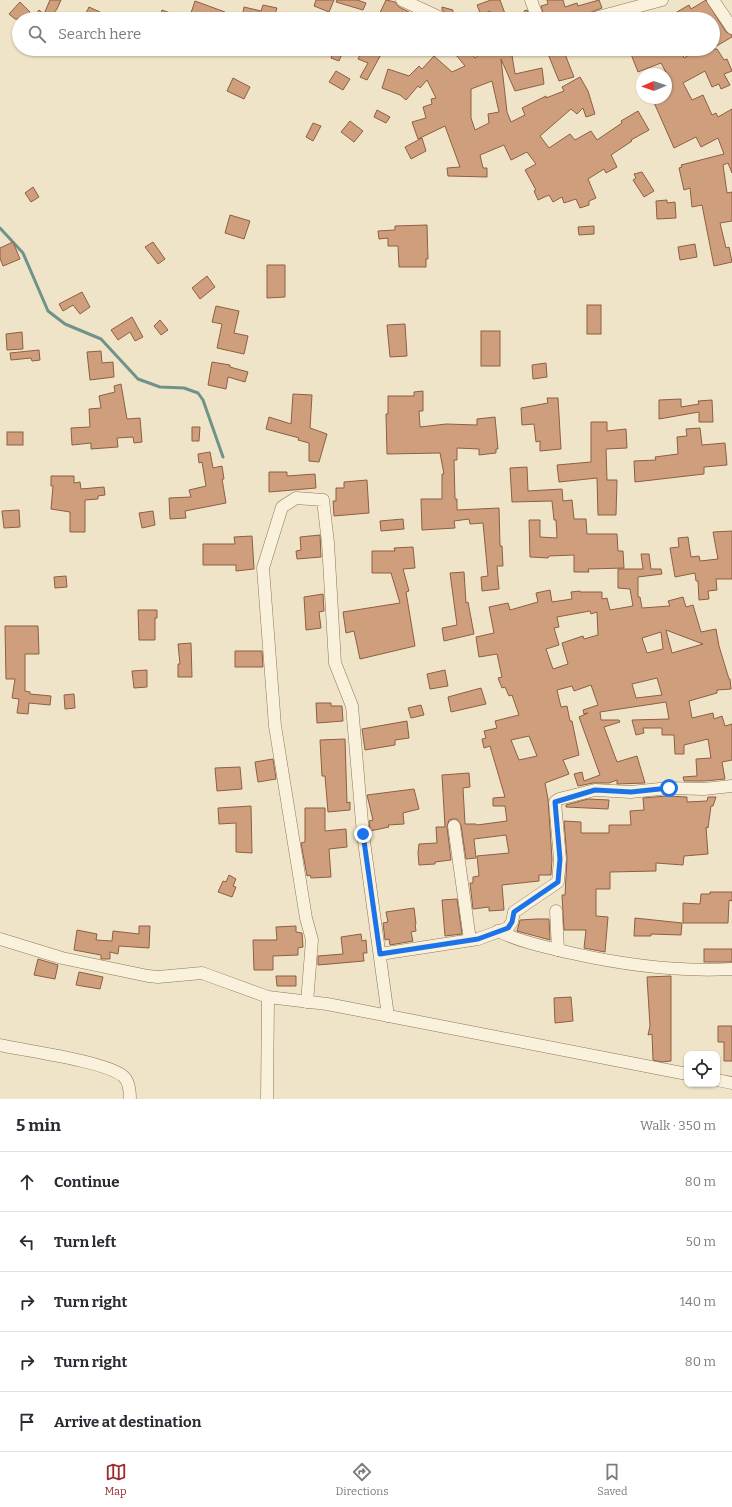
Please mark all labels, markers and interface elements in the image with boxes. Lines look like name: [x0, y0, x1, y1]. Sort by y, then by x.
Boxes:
search box: [12, 12, 720, 56]
icon: search: [26, 23, 48, 45]
text: Search here: [58, 25, 141, 43]
north arrow: [636, 68, 672, 104]
route start: [660, 779, 678, 797]
route end: [354, 825, 372, 843]
map controls: [684, 1051, 720, 1087]
button: locate: [684, 1051, 720, 1087]
text: 5 min: [16, 1115, 61, 1136]
text: Walk · 350 m: [640, 1118, 716, 1133]
icon: ahead: [16, 1171, 38, 1193]
text: Continue: [54, 1173, 120, 1191]
text: 80 m: [685, 1174, 716, 1189]
icon: left: [16, 1231, 38, 1253]
text: Turn left: [54, 1233, 116, 1251]
text: 50 m: [686, 1234, 716, 1249]
icon: right: [16, 1291, 38, 1313]
text: Turn right: [54, 1293, 127, 1311]
text: 140 m: [680, 1294, 716, 1309]
icon: right: [16, 1351, 38, 1373]
text: Turn right: [54, 1353, 127, 1371]
text: 80 m: [685, 1354, 716, 1369]
icon: arrive: [16, 1411, 38, 1433]
text: Arrive at destination: [54, 1413, 201, 1431]
tab: Map: [104, 1461, 127, 1498]
tab: Directions: [336, 1461, 388, 1498]
tab: Saved: [597, 1461, 628, 1498]

